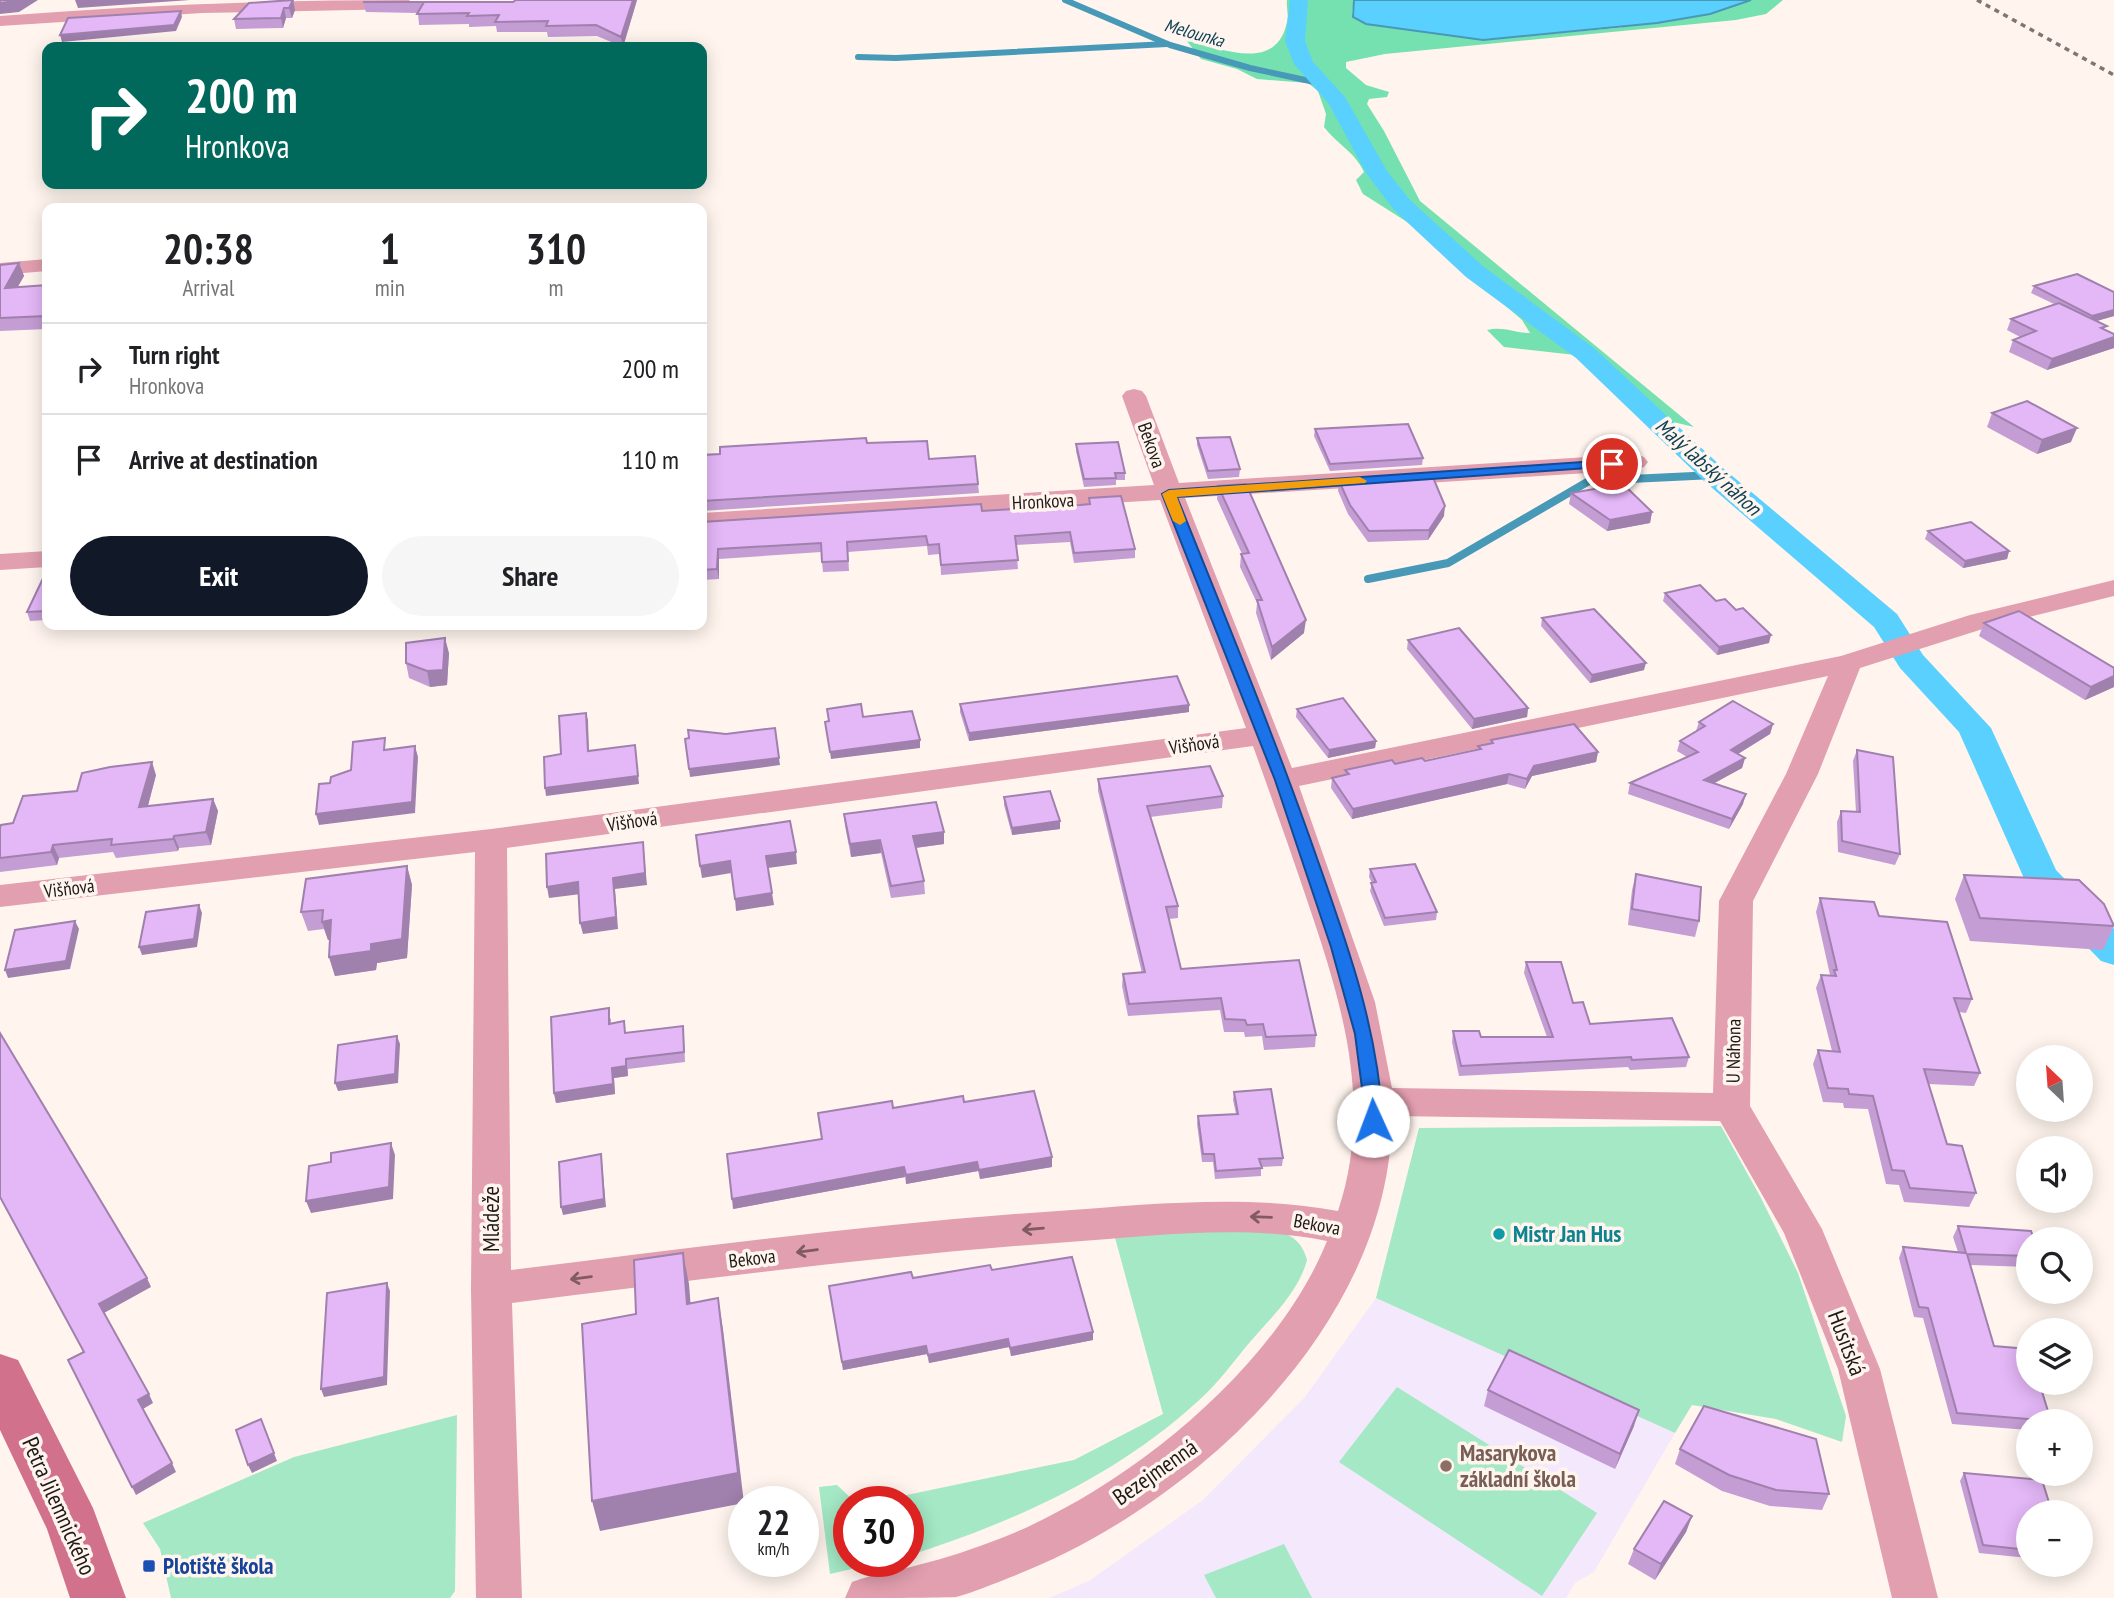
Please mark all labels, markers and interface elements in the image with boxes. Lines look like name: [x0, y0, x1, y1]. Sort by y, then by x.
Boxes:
water label: Melounka: [1162, 13, 1227, 52]
text: 200 m: [185, 63, 298, 127]
icon: right: [70, 70, 161, 161]
text: Hronkova: [185, 125, 290, 167]
text: 20:38: [163, 221, 254, 276]
text: 1: [380, 221, 400, 276]
text: 310: [526, 221, 586, 276]
text: Arrival: [182, 273, 234, 302]
text: min: [375, 273, 405, 302]
text: m: [548, 273, 563, 302]
text: Turn right: [129, 338, 220, 371]
icon: right: [70, 350, 108, 388]
text: 200 m: [621, 352, 679, 385]
text: Hronkova: [129, 371, 204, 400]
water label: Malý labský náhon: [1650, 412, 1768, 522]
street label: Bekova: [1133, 419, 1171, 471]
pin: [1582, 434, 1642, 494]
icon: arrive: [70, 441, 108, 479]
text: Arrive at destination: [129, 443, 318, 476]
text: 110 m: [621, 443, 679, 476]
icon: arrive: [1593, 445, 1631, 483]
street label: Hronkova: [1011, 487, 1075, 515]
button: Exit: [70, 536, 368, 616]
button: Share: [382, 536, 679, 616]
street label: Višňová: [1166, 729, 1221, 760]
street label: Višňová: [604, 806, 659, 837]
street label: Višňová: [41, 873, 96, 903]
street label: U Náhona: [1720, 1019, 1746, 1083]
north arrow: [2016, 1045, 2093, 1122]
map controls: [2016, 1045, 2093, 1577]
position arrow: [1336, 1084, 1410, 1158]
button: sound: [2016, 1136, 2093, 1213]
street label: Mládeže: [476, 1186, 505, 1252]
street label: Bekova: [1292, 1208, 1342, 1240]
one-way arrow: [1249, 1210, 1272, 1223]
place label: Mistr Jan Hus: [1513, 1219, 1621, 1248]
one-way arrow: [1023, 1223, 1045, 1236]
marker: Mistr Jan Hus: [1491, 1226, 1507, 1242]
button: search: [2016, 1227, 2093, 1304]
street label: Bekova: [727, 1243, 777, 1273]
one-way arrow: [796, 1245, 819, 1258]
one-way arrow: [570, 1272, 593, 1285]
street label: Husitská: [1822, 1306, 1873, 1379]
button: layers: [2016, 1318, 2093, 1395]
button: +: [2016, 1409, 2093, 1486]
street label: Petra Jilemnického: [16, 1432, 103, 1579]
street label: Bezejmenná: [1107, 1432, 1203, 1511]
place label: Masarykova základní škola: [1460, 1438, 1576, 1493]
marker: Masarykova základní škola: [1438, 1458, 1454, 1474]
speed limit sign: 30: [833, 1486, 924, 1577]
text: 22: [757, 1499, 790, 1545]
button: −: [2016, 1500, 2093, 1577]
text: km/h: [758, 1537, 789, 1560]
place label: Plotiště škola: [163, 1551, 274, 1580]
marker: Plotiště škola: [141, 1558, 157, 1574]

